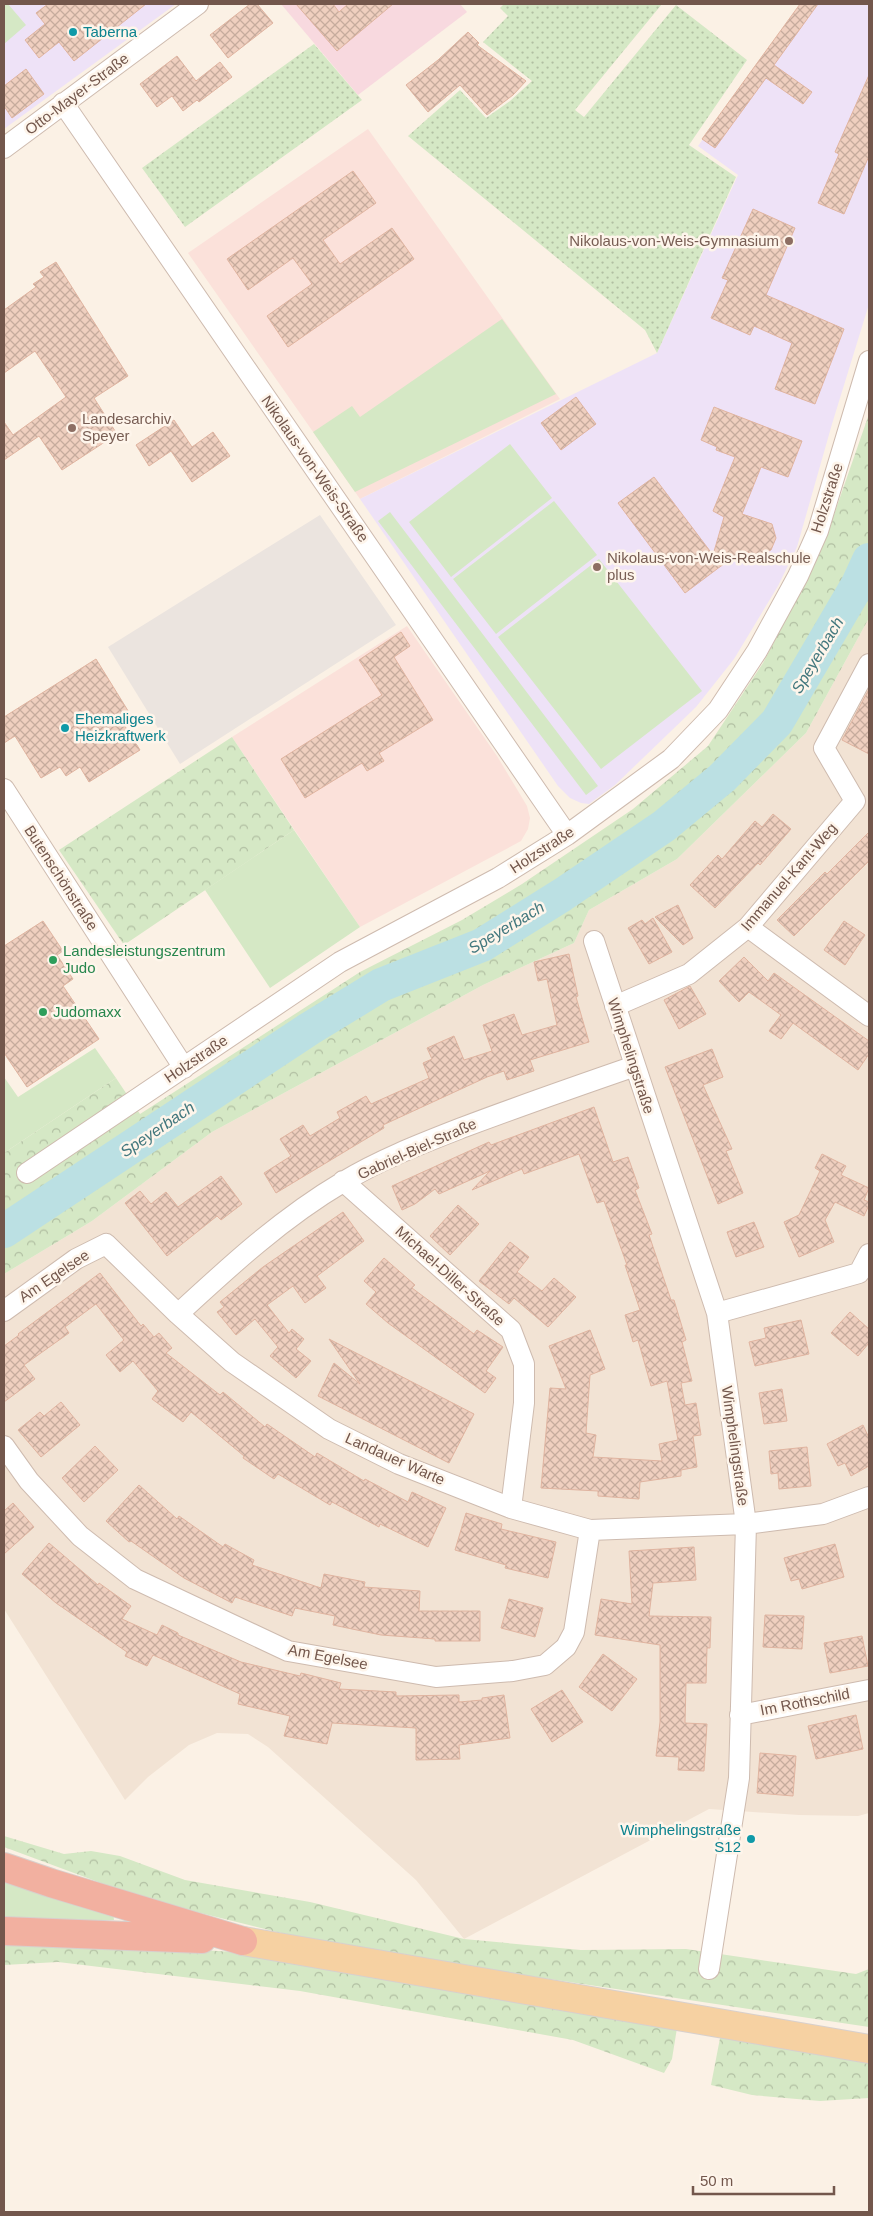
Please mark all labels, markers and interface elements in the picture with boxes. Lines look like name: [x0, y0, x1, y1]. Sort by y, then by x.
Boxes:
place label: Taberna: [83, 23, 138, 40]
marker: Taberna: [67, 26, 79, 38]
street label: Otto-Mayer-Straße: [22, 49, 132, 138]
place label: Nikolaus-von-Weis-Gymnasium: [569, 232, 779, 249]
marker: Nikolaus-von-Weis-Gymnasium: [783, 235, 795, 247]
street label: Nikolaus-von-Weis-Straße: [258, 392, 372, 545]
place label: Landesarchiv Speyer: [82, 410, 172, 444]
marker: Landesarchiv Speyer: [66, 422, 78, 434]
street label: Holzstraße: [807, 461, 846, 535]
place label: Nikolaus-von-Weis-Realschule plus: [607, 549, 811, 583]
marker: Nikolaus-von-Weis-Realschule plus: [591, 561, 603, 573]
water label: Speyerbach: [788, 614, 847, 696]
place label: Ehemaliges Heizkraftwerk: [75, 710, 166, 744]
marker: Ehemaliges Heizkraftwerk: [59, 722, 71, 734]
street label: Immanuel-Kant-Weg: [737, 819, 840, 934]
street label: Butenschönstraße: [21, 822, 102, 933]
street label: Holzstraße: [507, 823, 577, 876]
water label: Speyerbach: [465, 898, 547, 957]
place label: Landesleistungszentrum Judo: [63, 942, 226, 976]
marker: Landesleistungszentrum Judo: [47, 954, 59, 966]
street label: Wimphelingstraße: [605, 996, 658, 1116]
place label: Judomaxx: [53, 1003, 122, 1020]
marker: Judomaxx: [37, 1006, 49, 1018]
street label: Holzstraße: [161, 1031, 231, 1086]
water label: Speyerbach: [117, 1098, 198, 1160]
street label: Gabriel-Biel-Straße: [355, 1115, 479, 1182]
street label: Michael-Diller-Straße: [392, 1222, 508, 1329]
street label: Am Egelsee: [15, 1246, 92, 1305]
street label: Wimphelingstraße: [719, 1385, 752, 1507]
street label: Landauer Warte: [343, 1429, 448, 1488]
street label: Am Egelsee: [287, 1640, 369, 1673]
street label: Im Rothschild: [759, 1684, 851, 1719]
place label: Wimphelingstraße S12: [620, 1821, 741, 1855]
marker: Wimphelingstraße S12: [745, 1833, 757, 1845]
scale bar: [693, 2164, 834, 2196]
text: 50 m: [700, 2172, 733, 2189]

